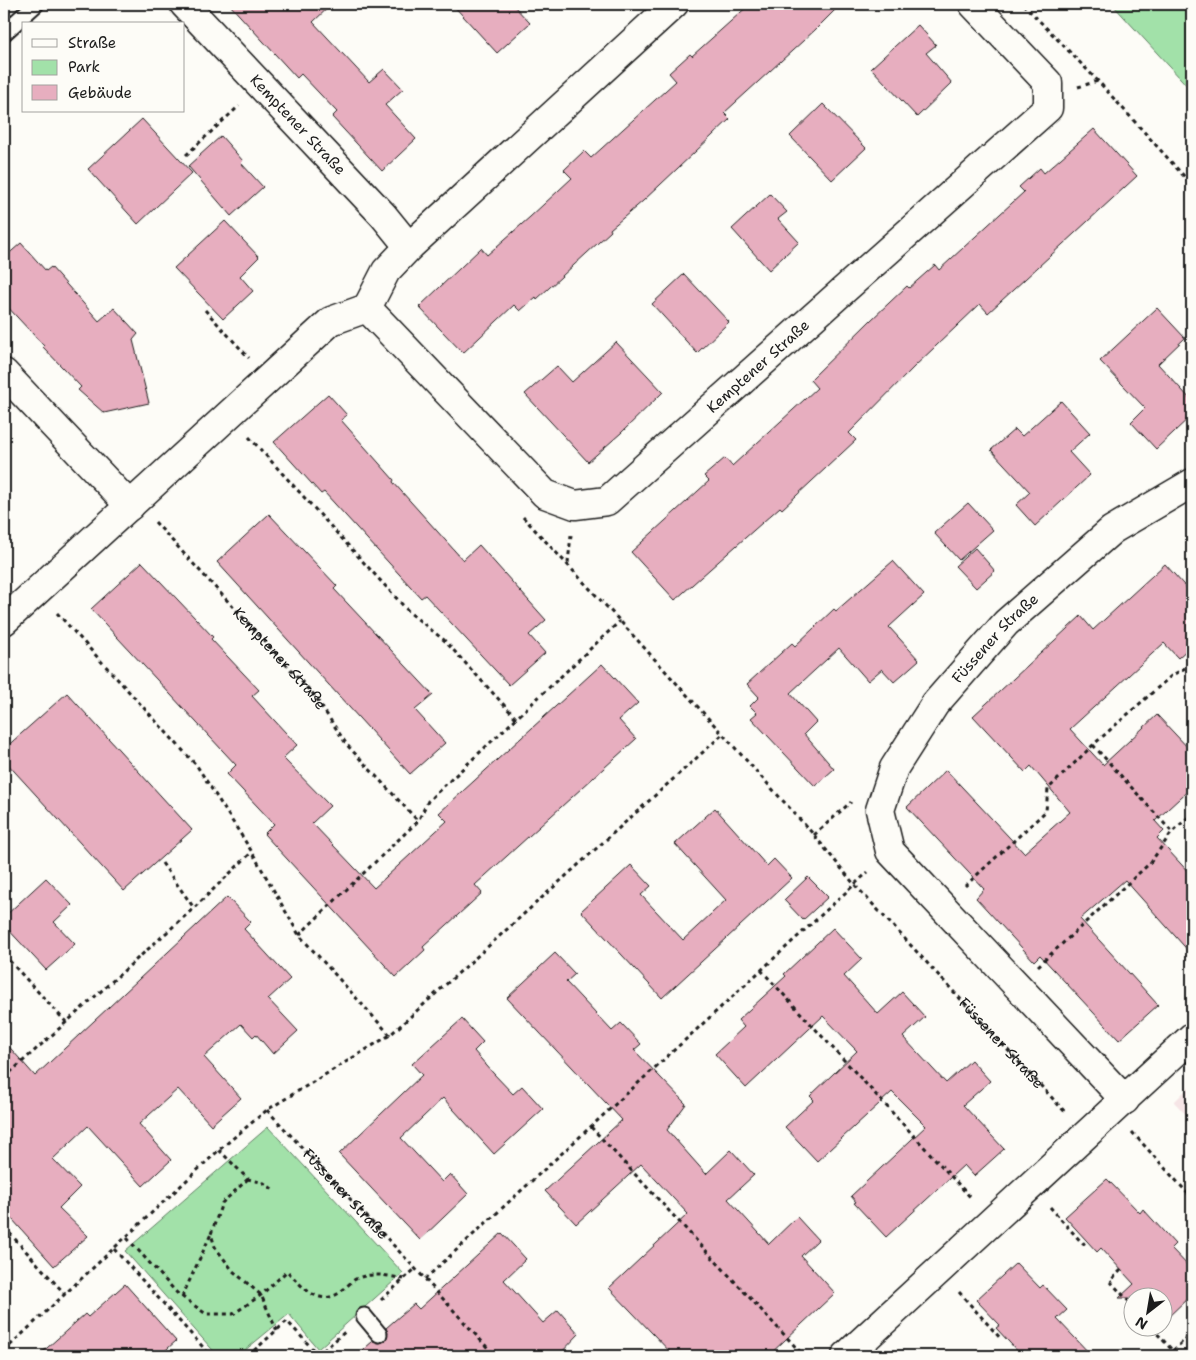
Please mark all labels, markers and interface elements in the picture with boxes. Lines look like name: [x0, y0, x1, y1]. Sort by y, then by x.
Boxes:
legend: [22, 22, 185, 112]
text: Straße: [68, 33, 116, 53]
text: Park: [68, 57, 100, 77]
street label: Kemptener Straße: [246, 70, 350, 179]
text: Gebäude: [68, 83, 132, 103]
street label: Kemptener Straße: [702, 315, 814, 417]
street label: Füssener Straße: [948, 589, 1043, 688]
street label: Kemptener Straße: [228, 603, 331, 714]
street label: Füssener Straße: [954, 993, 1048, 1093]
street label: Füssener Straße: [298, 1144, 393, 1244]
north arrow: [1124, 1288, 1174, 1338]
text: N: [1132, 1313, 1151, 1334]

